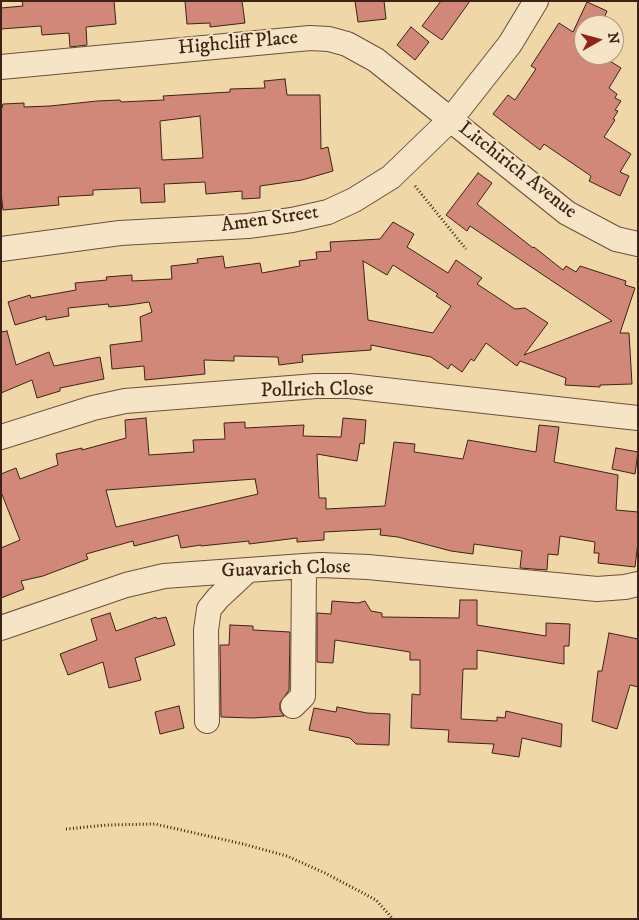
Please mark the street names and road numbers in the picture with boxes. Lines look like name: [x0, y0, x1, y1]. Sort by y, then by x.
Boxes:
street label: Highcliff Place: [177, 27, 299, 61]
street label: Litchirich Avenue: [453, 117, 581, 225]
street label: Amen Street: [220, 201, 320, 239]
street label: Pollrich Close: [260, 378, 374, 404]
street label: Guavarich Close: [221, 556, 351, 584]

